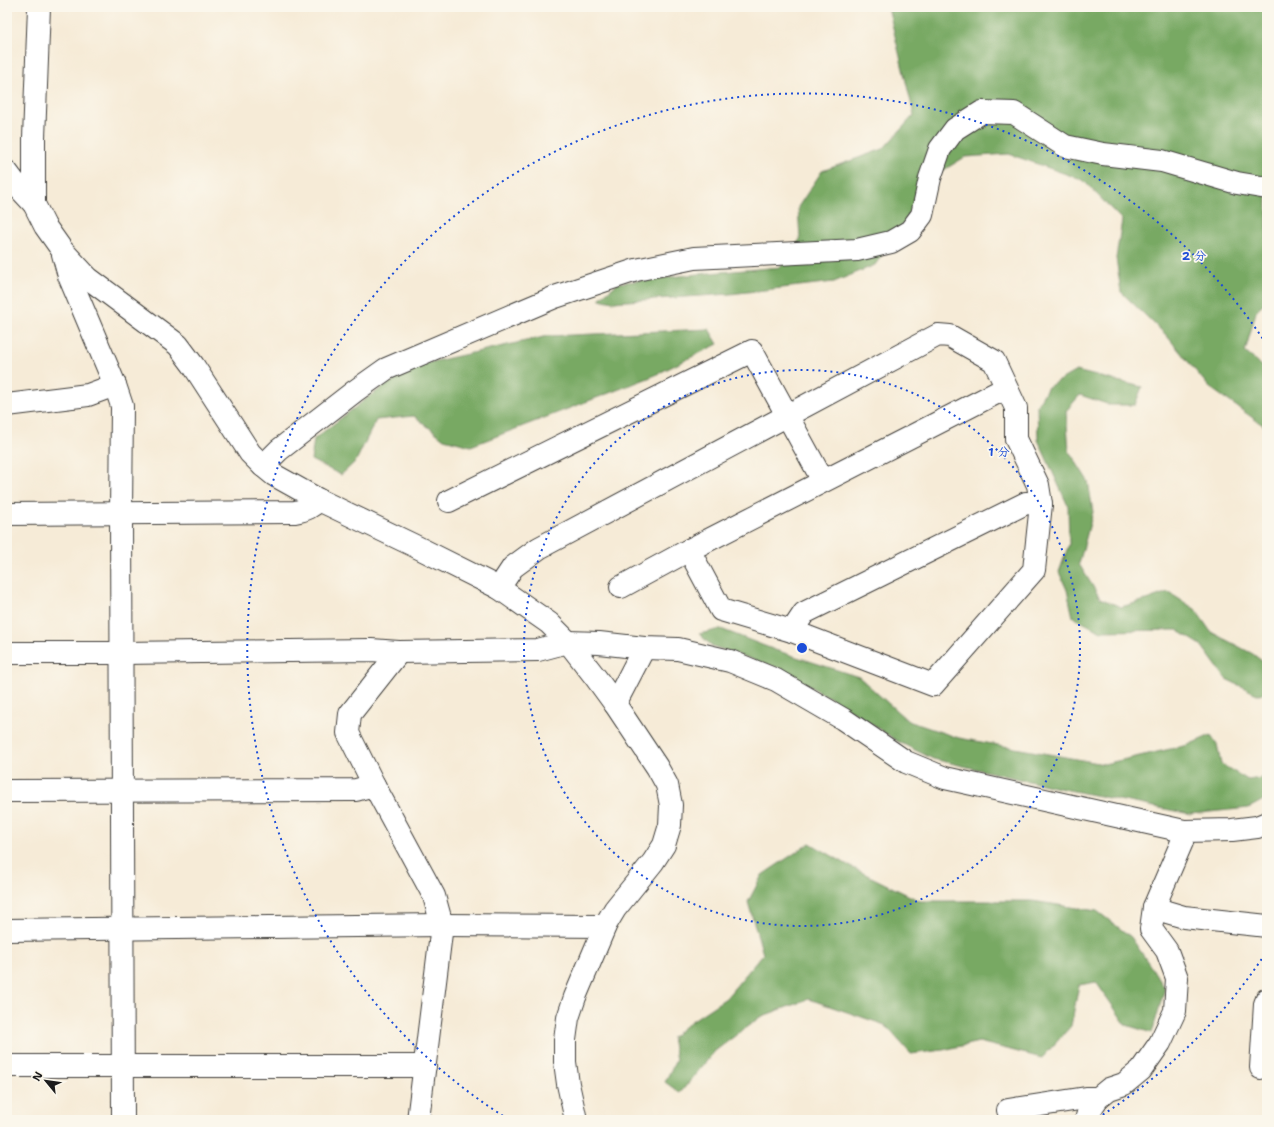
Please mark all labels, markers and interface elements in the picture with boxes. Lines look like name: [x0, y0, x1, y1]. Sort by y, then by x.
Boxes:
text: 2 分: [1182, 248, 1206, 264]
text: 1 分: [988, 444, 1010, 460]
centre of rings: [795, 641, 809, 655]
north arrow: [26, 1061, 66, 1101]
text: N: [29, 1069, 47, 1084]

